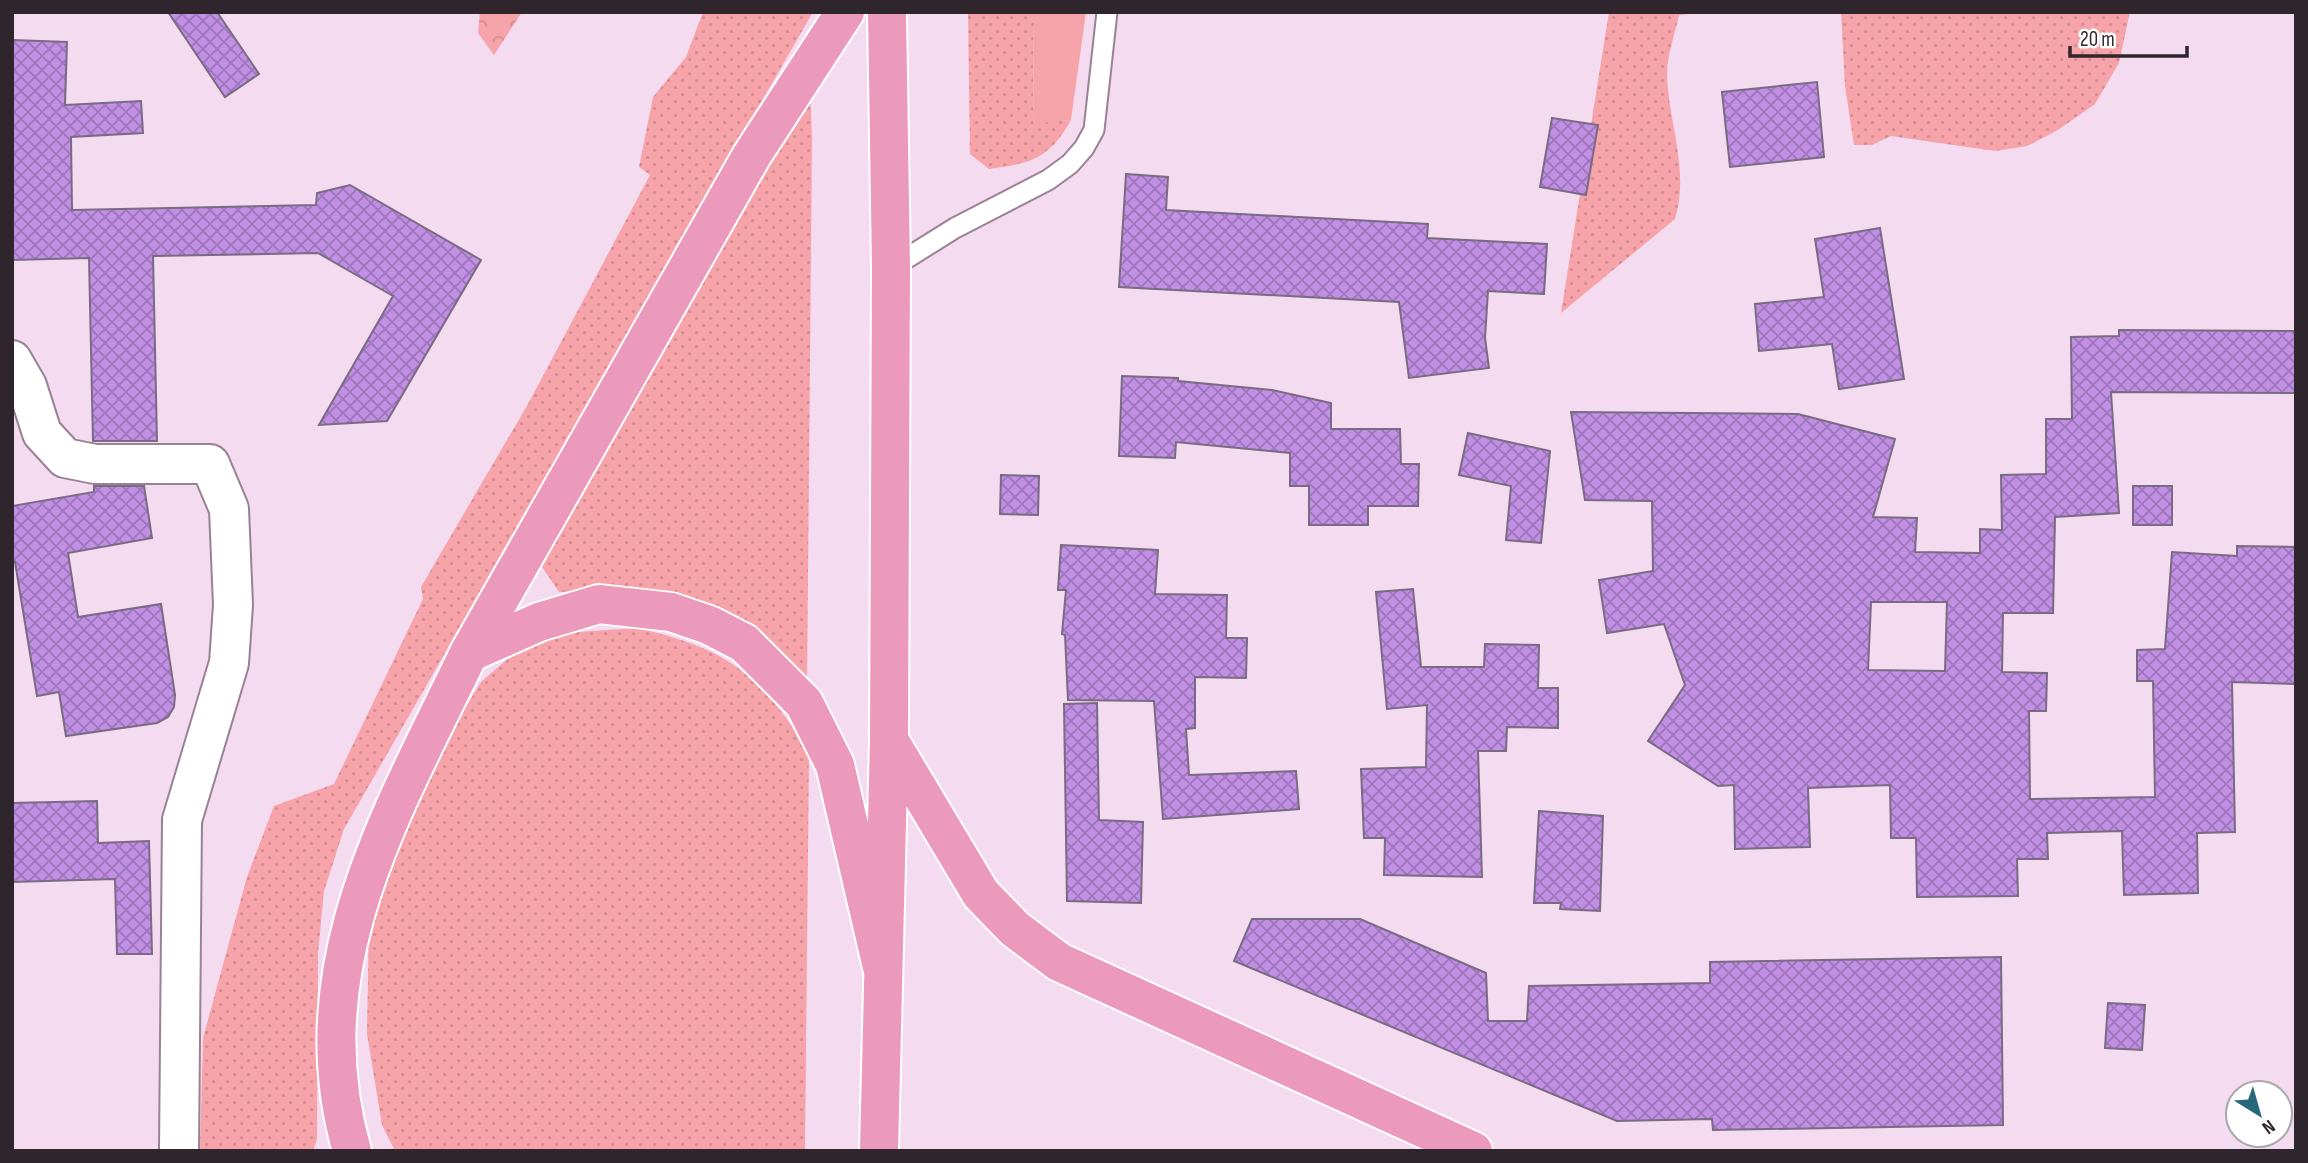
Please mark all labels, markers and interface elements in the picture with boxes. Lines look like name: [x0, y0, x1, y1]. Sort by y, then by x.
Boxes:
scale bar: [2070, 14, 2187, 58]
text: 20 m: [2080, 27, 2115, 52]
north arrow: [2224, 1079, 2294, 1149]
text: N: [2257, 1114, 2279, 1139]

